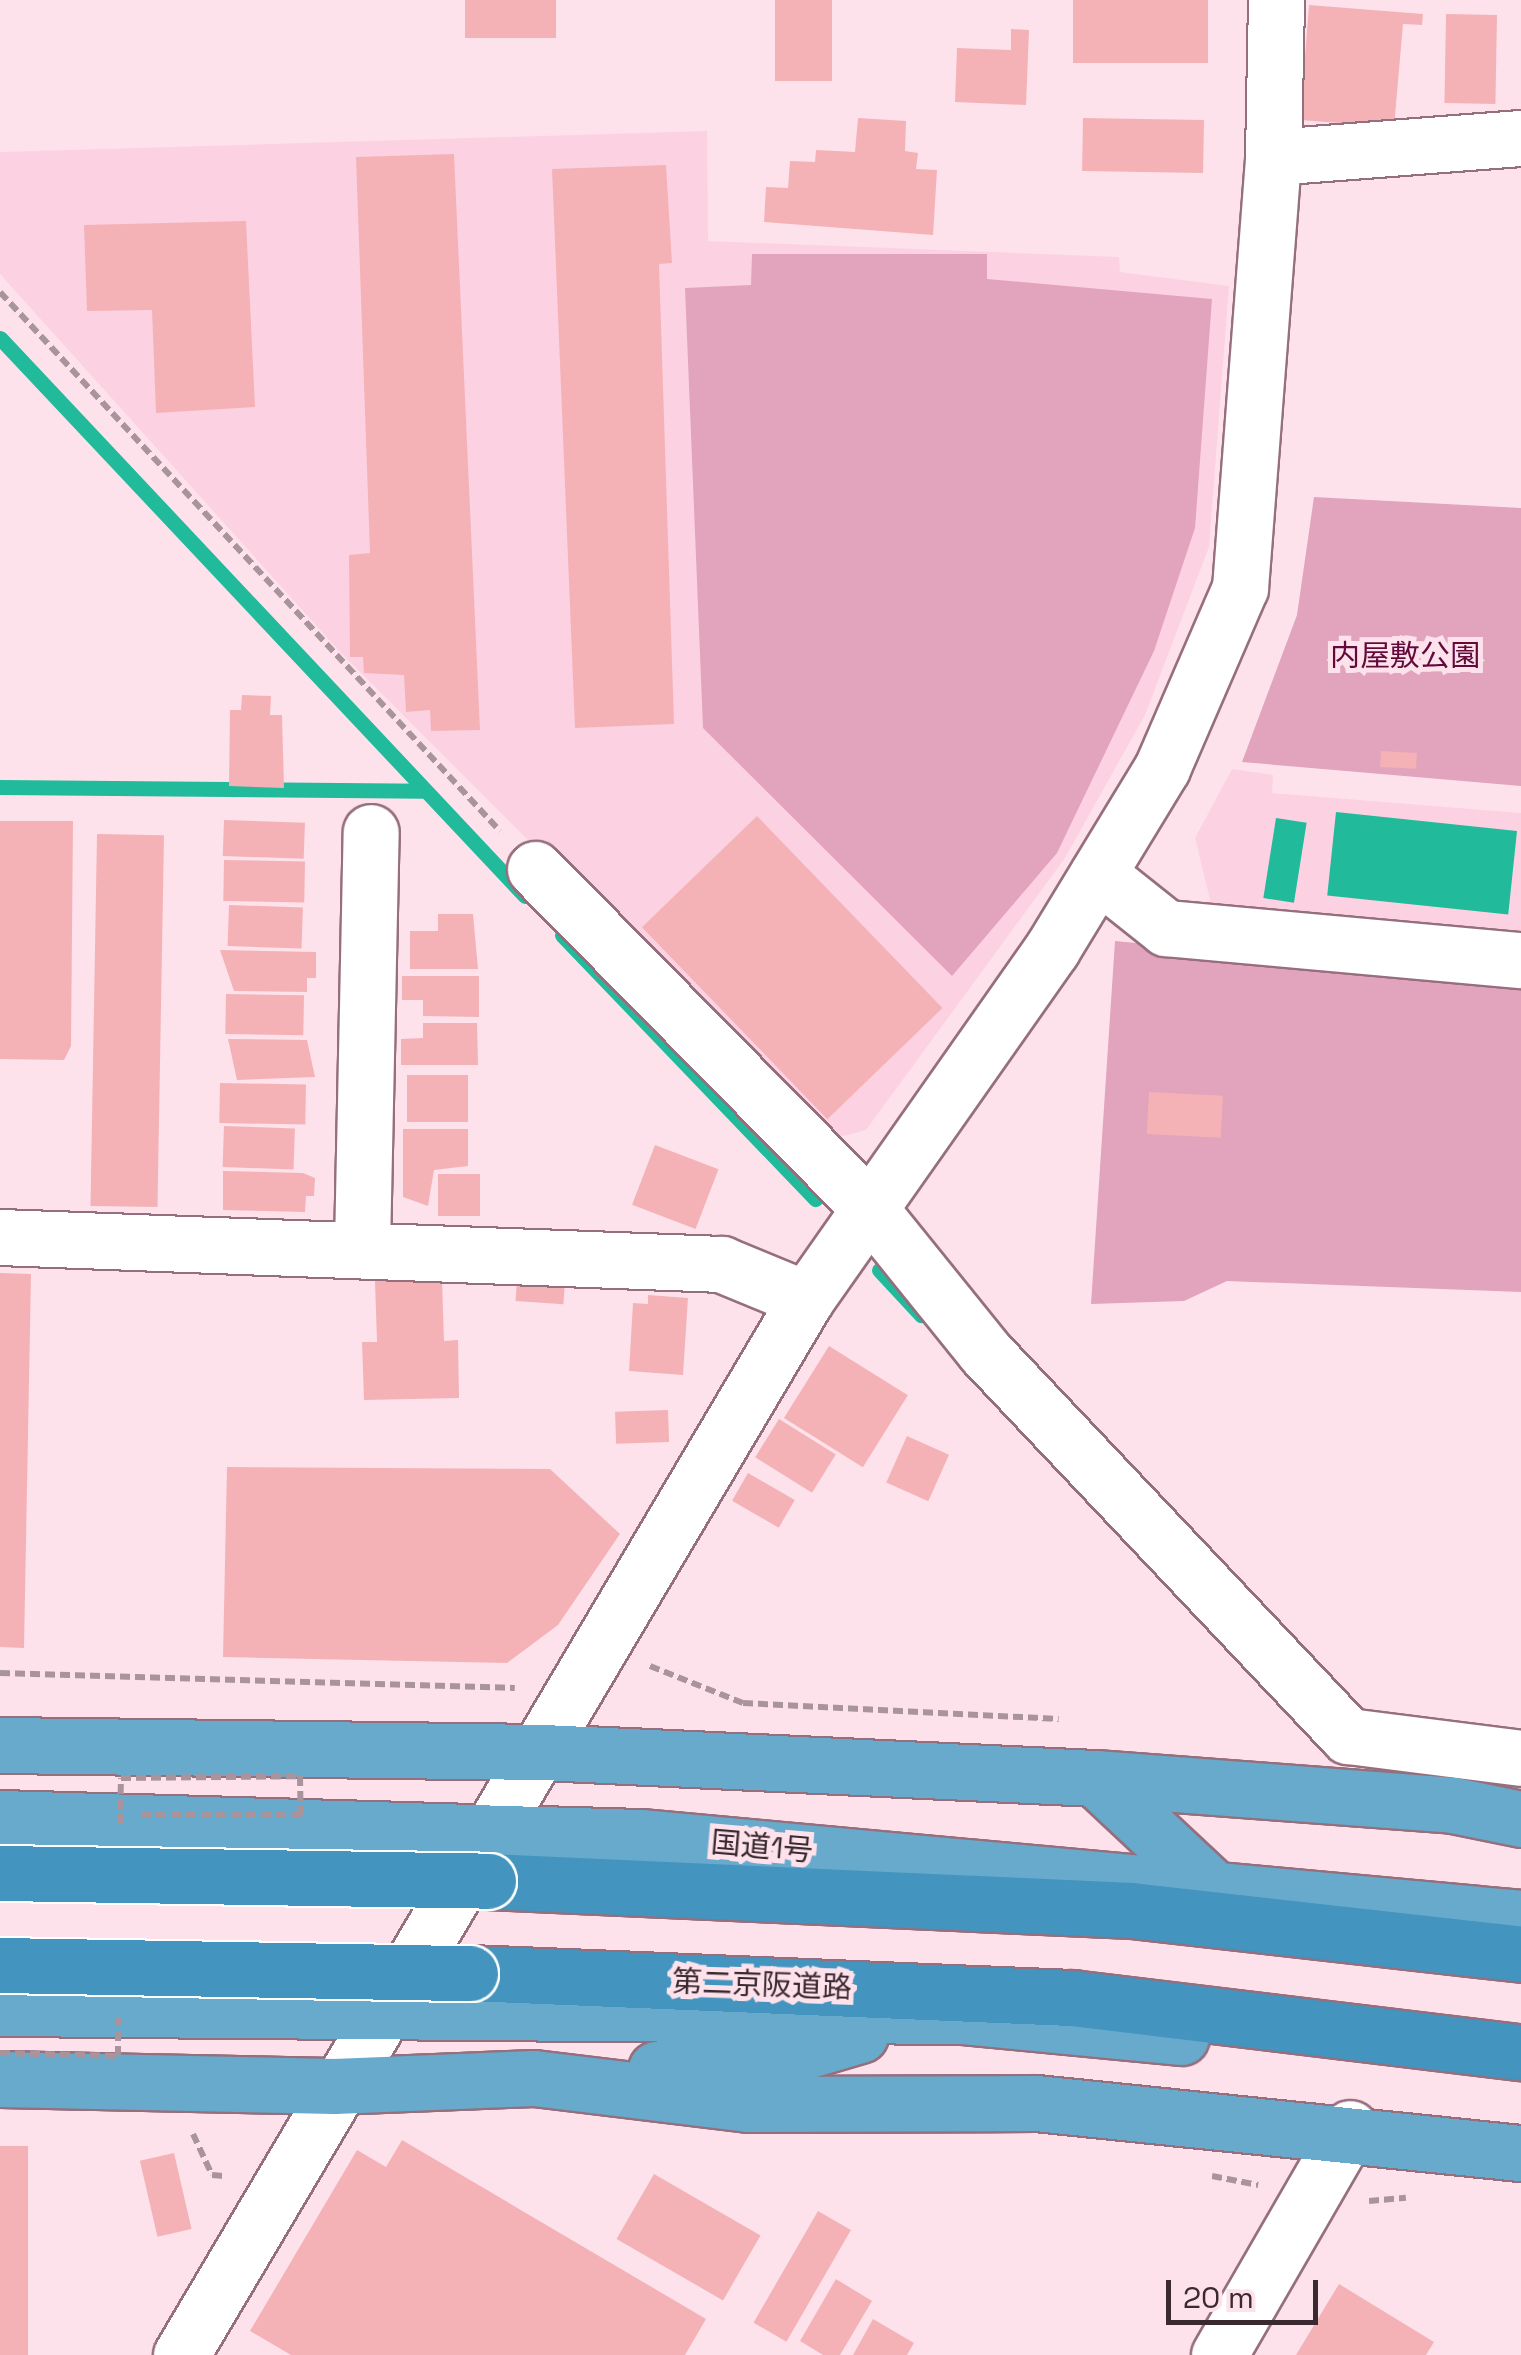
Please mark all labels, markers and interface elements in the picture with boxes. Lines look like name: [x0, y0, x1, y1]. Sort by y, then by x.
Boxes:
park label: 内屋敷公園: [1330, 638, 1480, 674]
street label: 国道1号: [709, 1825, 815, 1869]
street label: 第二京阪道路: [671, 1964, 853, 2006]
scale bar: [1171, 2260, 1324, 2322]
text: 20 m: [1183, 2278, 1254, 2317]

